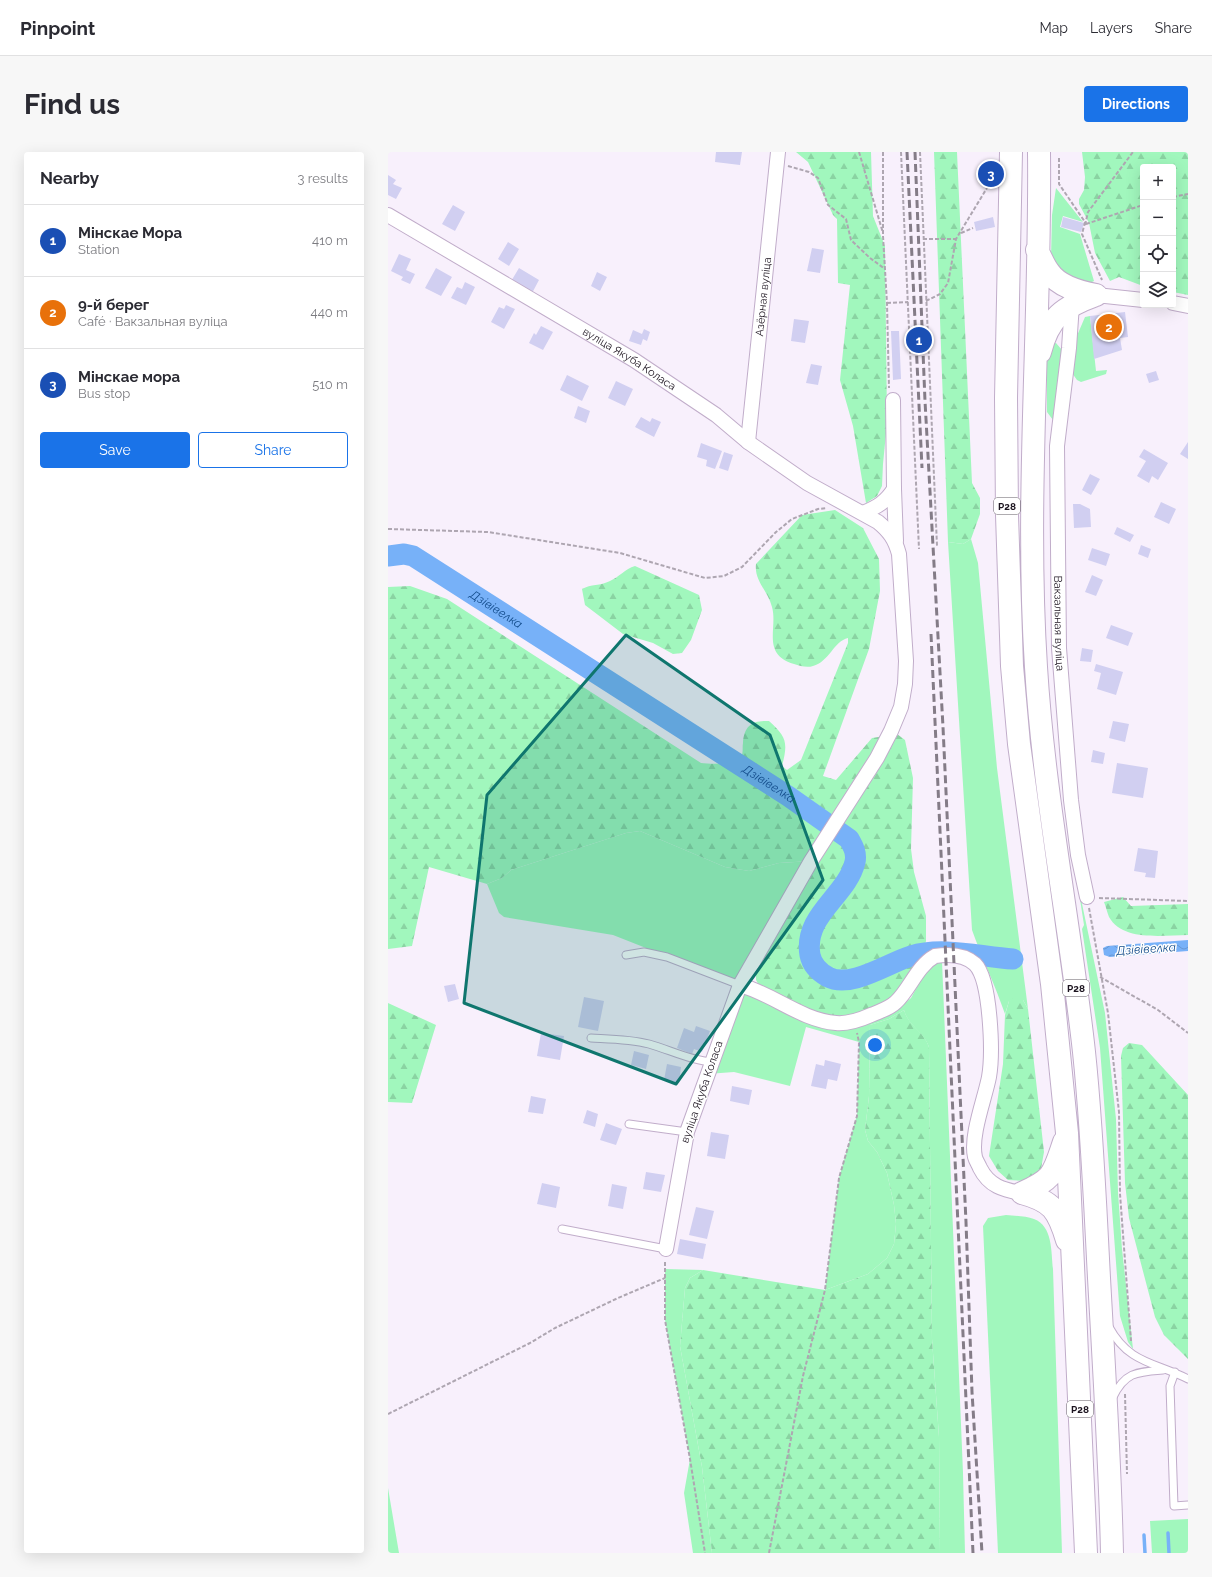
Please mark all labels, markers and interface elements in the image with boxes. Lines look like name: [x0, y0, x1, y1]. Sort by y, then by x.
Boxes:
text: Pinpoint: [20, 17, 95, 39]
text: Map: [1040, 20, 1068, 36]
text: Layers: [1090, 20, 1133, 36]
text: Share: [1155, 20, 1192, 36]
button: Directions: [1084, 86, 1188, 122]
text: Find us: [24, 88, 120, 121]
pin: 3: [978, 159, 1004, 189]
map controls: [1140, 164, 1176, 308]
button: +: [1140, 164, 1176, 200]
text: Nearby: [40, 168, 99, 188]
text: 3 results: [298, 171, 348, 186]
button: −: [1140, 200, 1176, 236]
text: Мінскае Мора: [78, 224, 182, 242]
text: 1: [50, 233, 56, 248]
text: 410 m: [312, 233, 348, 248]
button: locate: [1140, 236, 1176, 272]
text: Station: [78, 242, 120, 257]
street label: Азёрная вуліца: [752, 257, 774, 337]
button: layers: [1140, 272, 1176, 308]
text: 9-й берег: [78, 296, 149, 314]
text: 2: [49, 305, 57, 320]
text: 440 m: [311, 305, 348, 320]
pin: 2: [1096, 312, 1122, 342]
text: Café · Вакзальная вуліца: [78, 314, 228, 329]
street label: вуліца Якуба Коласа: [580, 325, 678, 393]
pin: 1: [906, 325, 932, 355]
text: Мінскае мора: [78, 368, 180, 386]
text: 3: [49, 377, 57, 392]
text: 510 m: [312, 377, 348, 392]
text: Bus stop: [78, 386, 130, 401]
button: Save: [40, 432, 190, 468]
button: Share: [198, 432, 348, 468]
road number: Р28: [994, 498, 1020, 514]
street label: Вакзальная вуліца: [1052, 575, 1067, 671]
water label: Дзівівелка: [466, 587, 525, 631]
water label: Дзівівелка: [739, 761, 798, 806]
water label: Дзівівелка: [1115, 940, 1176, 958]
road number: Р28: [1063, 980, 1089, 996]
your location: [865, 1035, 885, 1055]
street label: вуліца Якуба Коласа: [678, 1039, 726, 1145]
road number: Р28: [1067, 1401, 1093, 1417]

